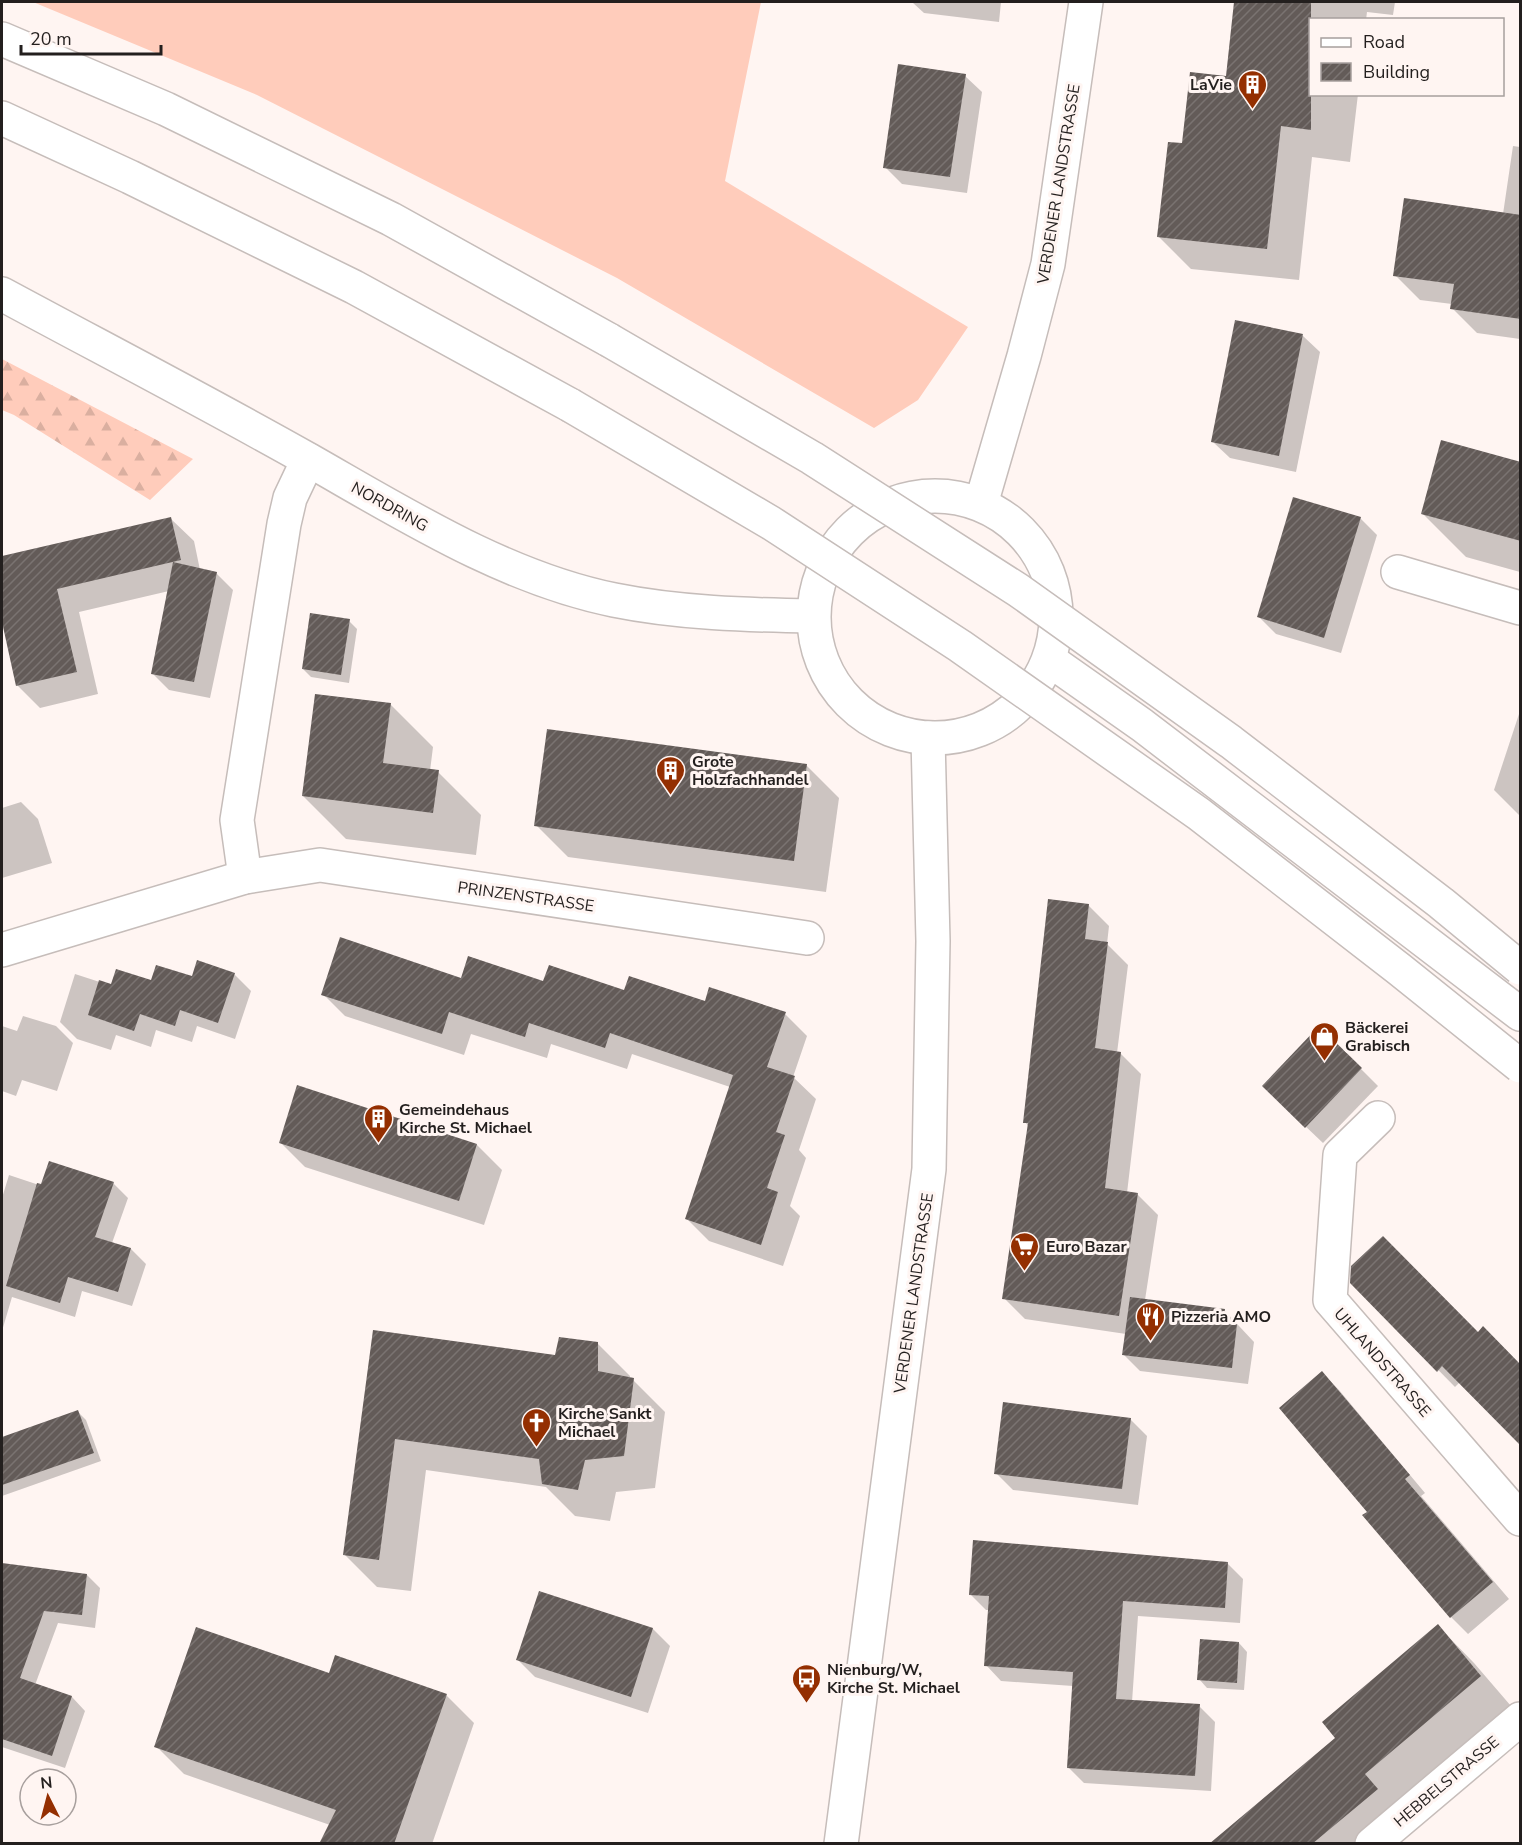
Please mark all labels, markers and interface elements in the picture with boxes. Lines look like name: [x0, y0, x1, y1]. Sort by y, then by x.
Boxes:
scale bar: [21, 18, 160, 56]
legend: [1309, 18, 1504, 96]
text: 20 m: [30, 27, 72, 51]
text: Road: [1363, 30, 1405, 54]
text: Building: [1363, 60, 1430, 84]
building icon: LaVie: [1237, 68, 1269, 110]
place label: LaVie: [1190, 74, 1232, 96]
street label: VERDENER LANDSTRASSE: [1032, 83, 1086, 287]
street label: NORDRING: [347, 477, 432, 537]
place label: Grote Holzfachhandel: [692, 751, 809, 791]
building icon: Grote Holzfachhandel: [655, 754, 687, 796]
street label: PRINZENSTRASSE: [456, 877, 596, 917]
place label: Bäckerei Grabisch: [1345, 1017, 1410, 1057]
shop icon: Bäckerei Grabisch: [1308, 1020, 1340, 1062]
place label: Gemeindehaus Kirche St. Michael: [399, 1099, 532, 1139]
building icon: Gemeindehaus Kirche St. Michael: [362, 1102, 394, 1144]
street label: VERDENER LANDSTRASSE: [889, 1191, 939, 1396]
supermarket icon: Euro Bazar: [1009, 1230, 1041, 1272]
place label: Euro Bazar: [1046, 1236, 1128, 1258]
restaurant icon: Pizzeria AMO: [1134, 1300, 1166, 1342]
street label: UHLANDSTRASSE: [1329, 1303, 1436, 1422]
place label: Pizzeria AMO: [1171, 1306, 1271, 1328]
place label: Kirche Sankt Michael: [558, 1403, 652, 1443]
church icon: Kirche Sankt Michael: [521, 1406, 553, 1448]
place label: Nienburg/W, Kirche St. Michael: [827, 1659, 960, 1699]
bus stop icon: Nienburg/W, Kirche St. Michael: [790, 1662, 822, 1704]
street label: HEBBELSTRASSE: [1389, 1731, 1504, 1832]
north arrow: [18, 1767, 78, 1827]
text: N: [39, 1772, 54, 1795]

